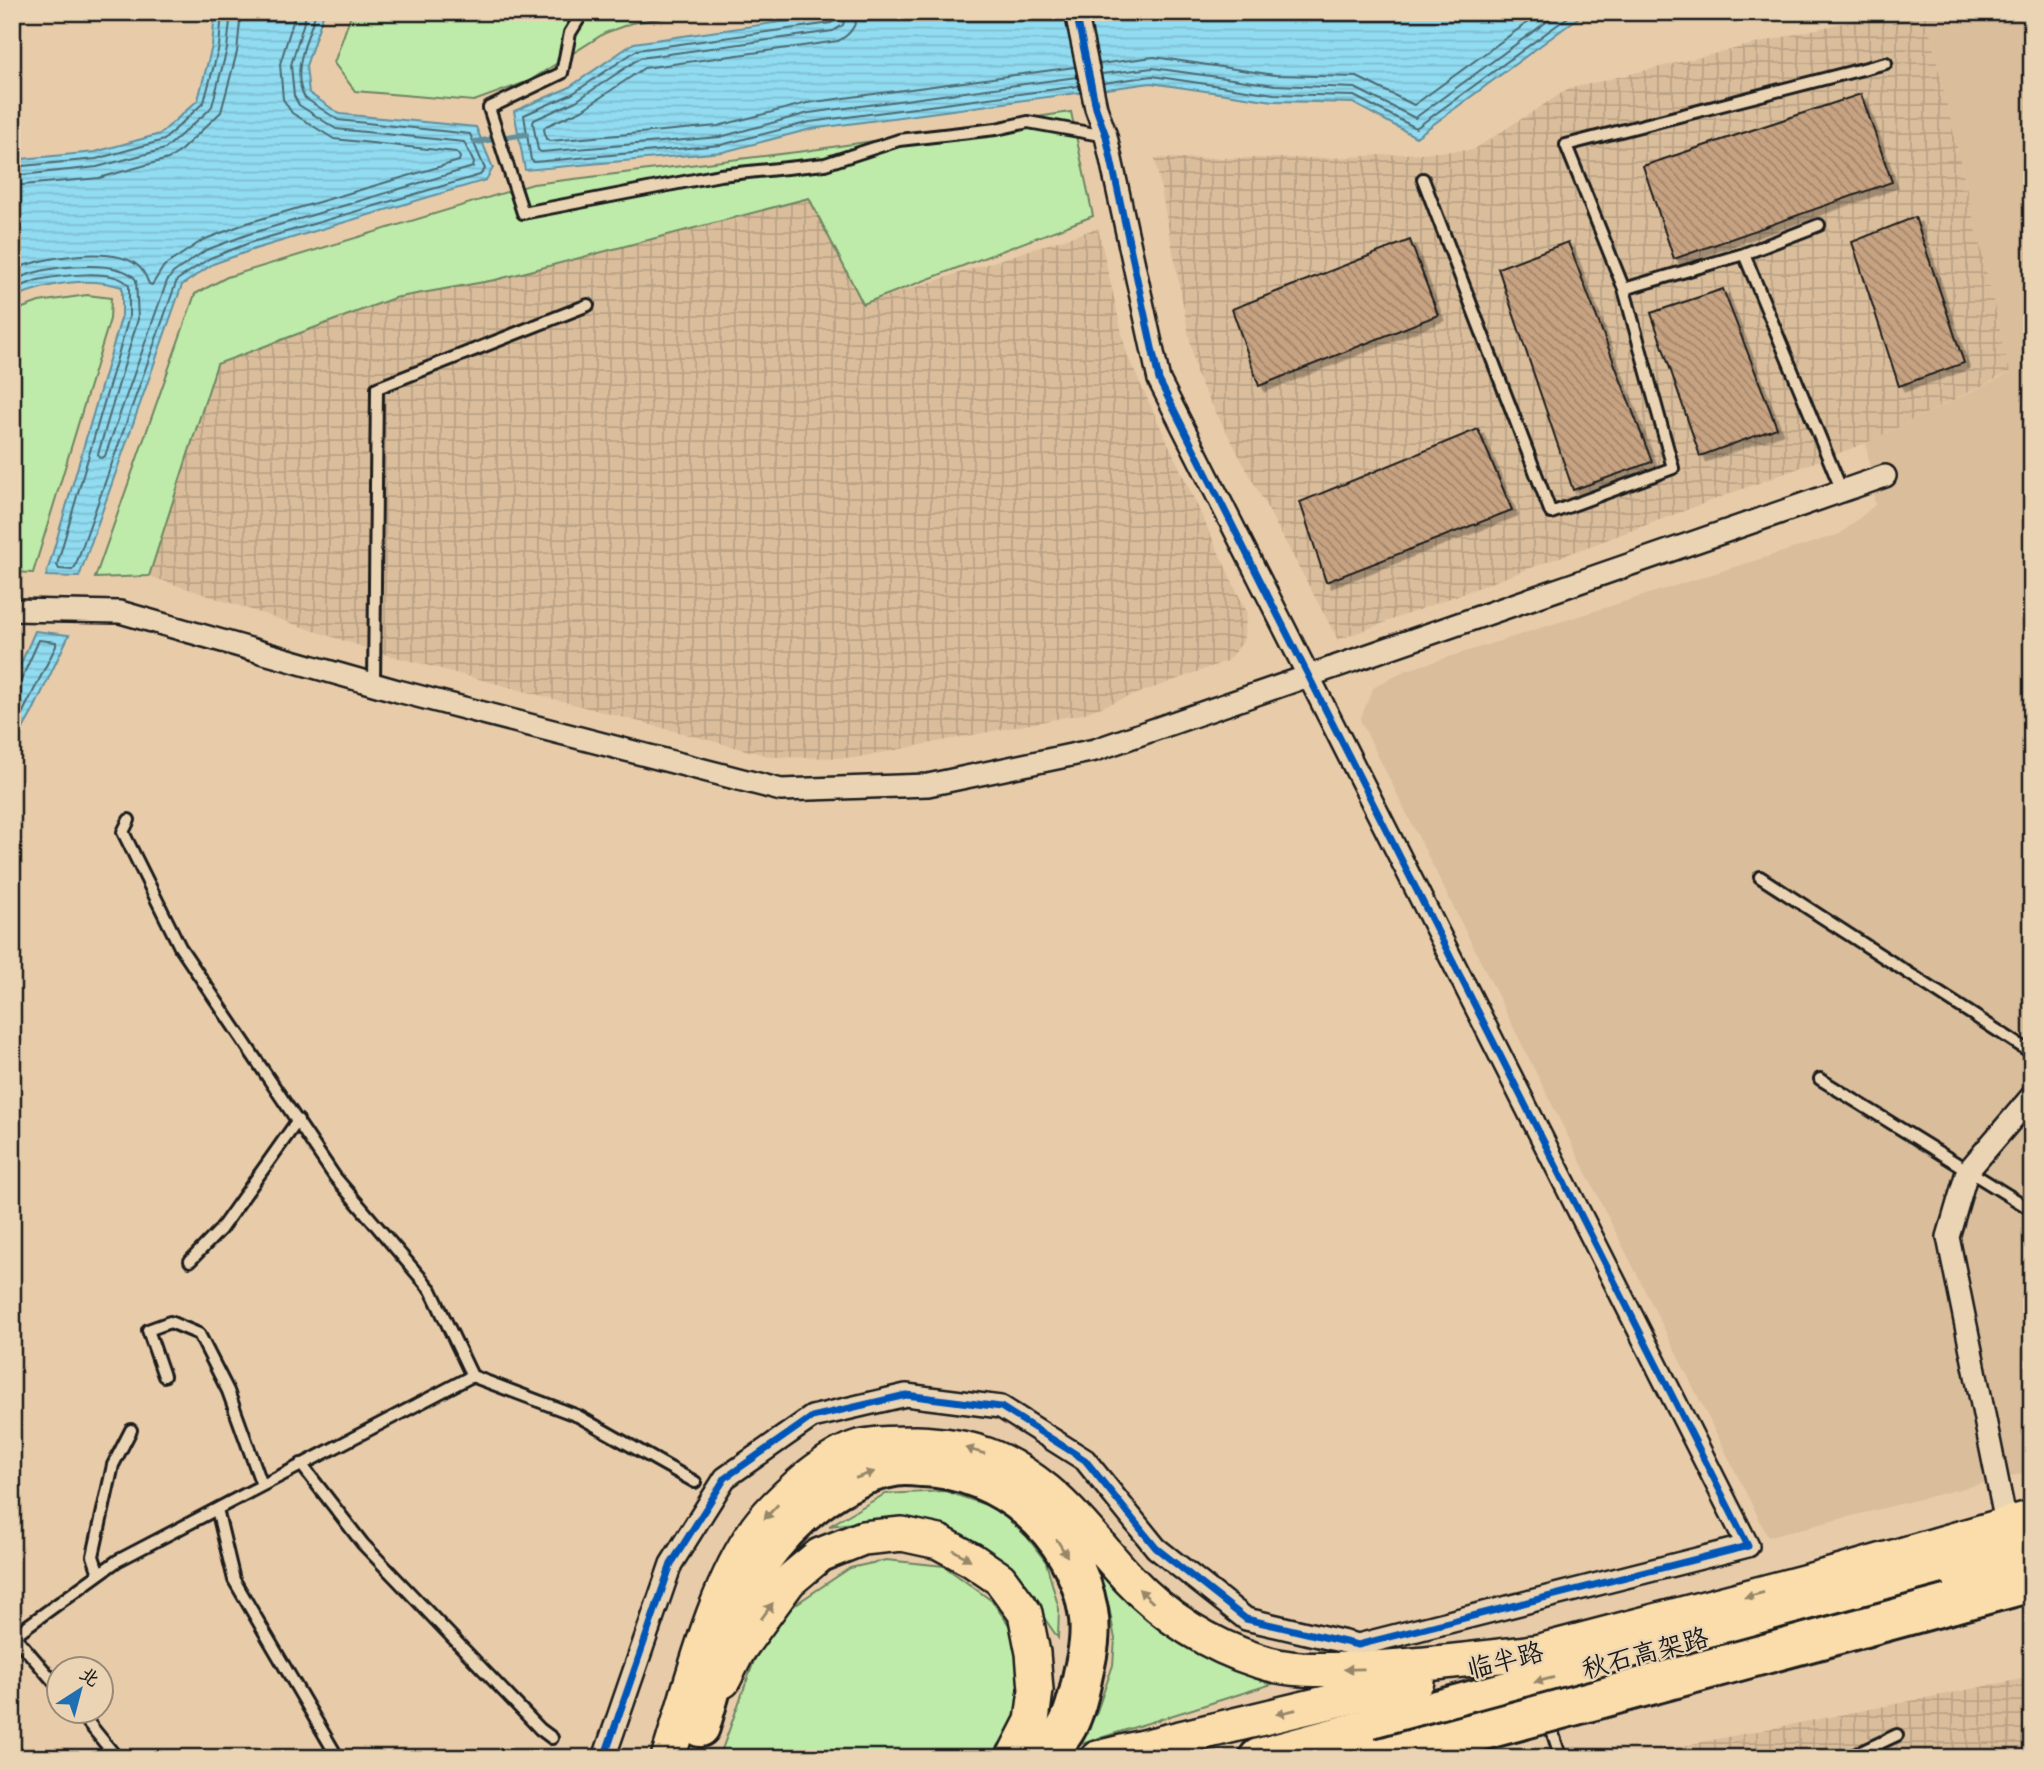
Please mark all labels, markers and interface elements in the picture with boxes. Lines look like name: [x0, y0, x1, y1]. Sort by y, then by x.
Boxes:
one-way arrow: [964, 1446, 985, 1456]
one-way arrow: [855, 1469, 876, 1480]
one-way arrow: [764, 1503, 780, 1520]
one-way arrow: [1056, 1538, 1069, 1558]
one-way arrow: [953, 1549, 972, 1561]
one-way arrow: [1138, 1588, 1155, 1604]
one-way arrow: [1743, 1590, 1765, 1601]
one-way arrow: [760, 1602, 774, 1620]
street label: 秋石高架路: [1578, 1619, 1712, 1686]
street label: 临半路: [1463, 1633, 1547, 1686]
north arrow: [46, 1654, 116, 1724]
text: 北: [75, 1661, 105, 1692]
one-way arrow: [1342, 1663, 1364, 1675]
one-way arrow: [1533, 1676, 1554, 1686]
one-way arrow: [1275, 1707, 1297, 1718]

